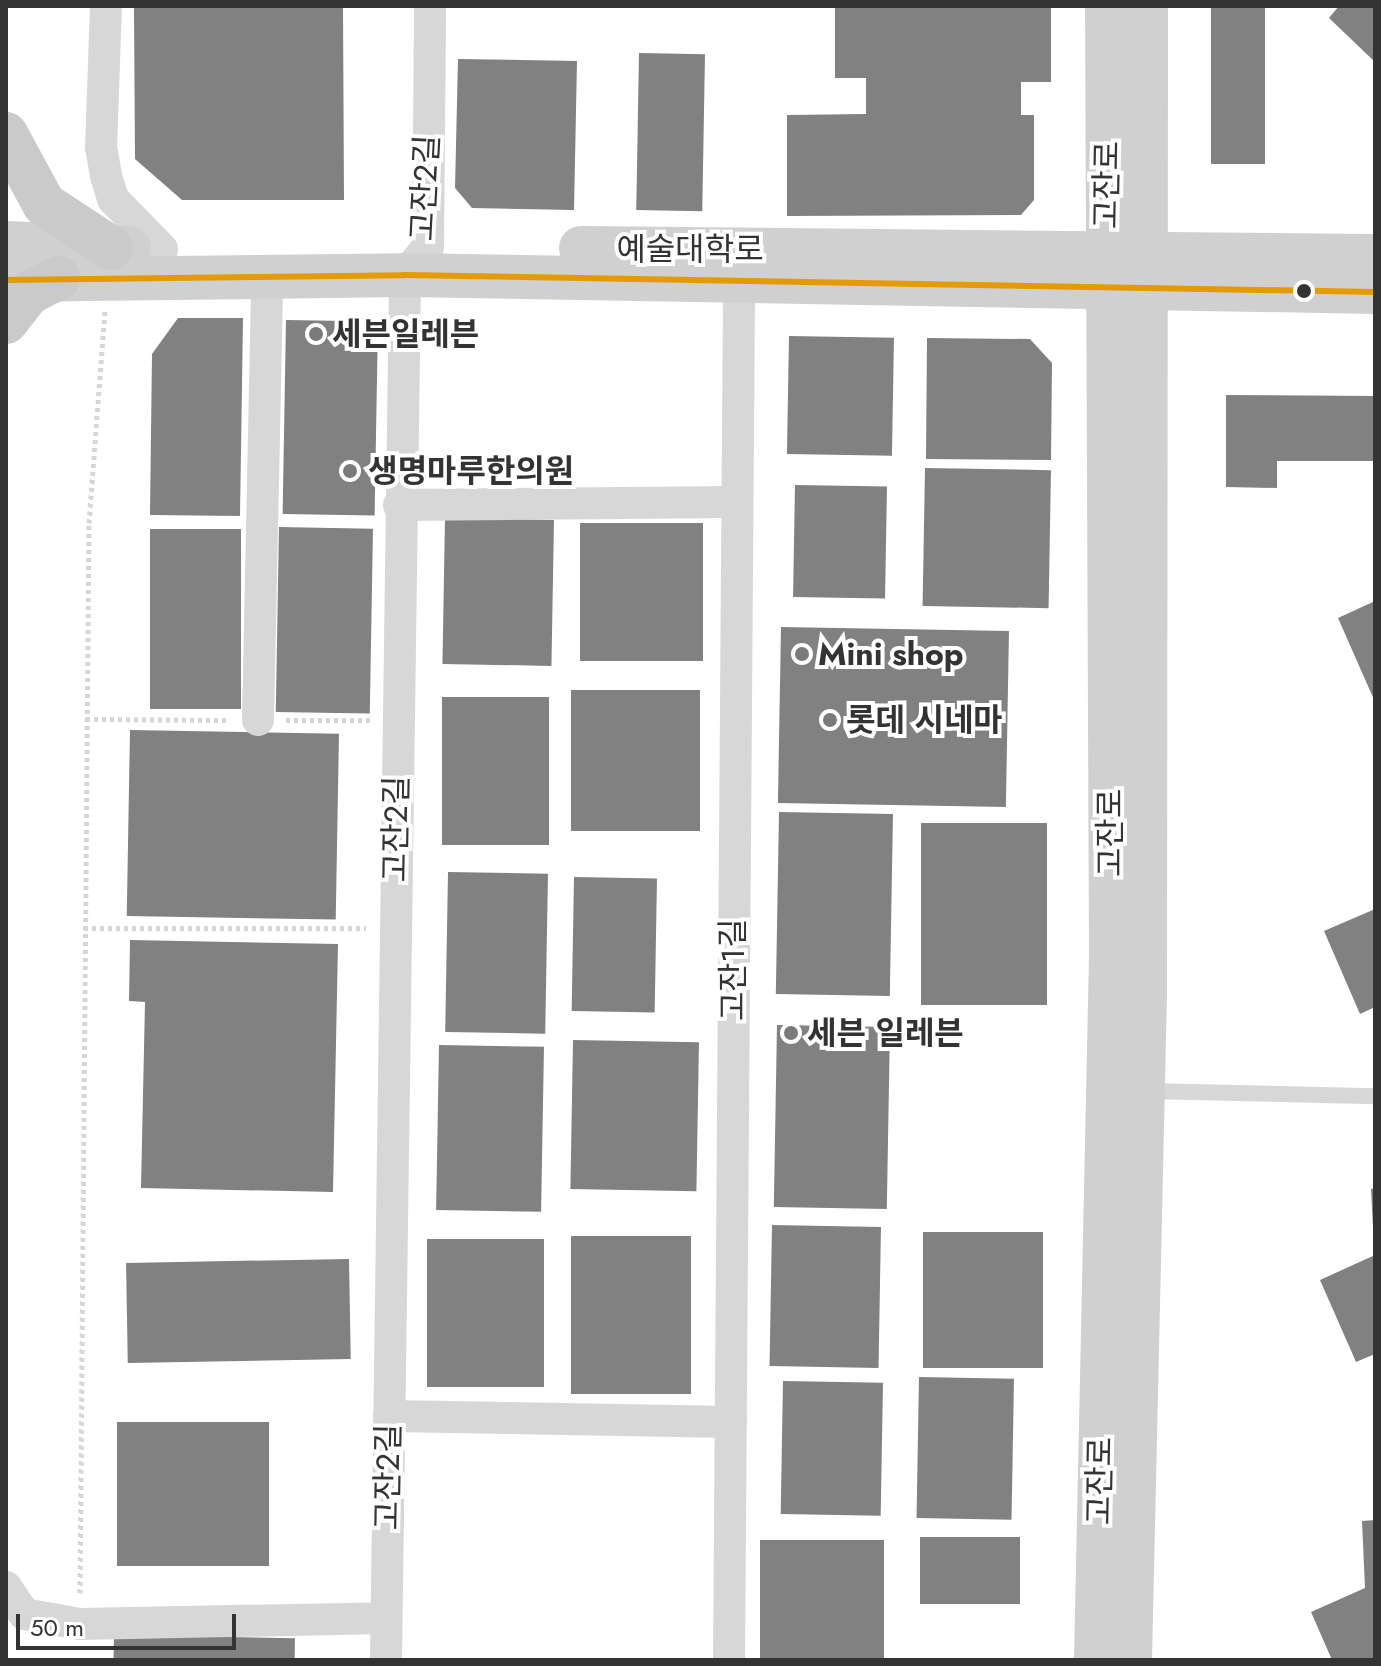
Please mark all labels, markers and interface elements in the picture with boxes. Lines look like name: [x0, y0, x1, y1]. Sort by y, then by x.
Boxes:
street label: 고잔2길: [403, 134, 447, 242]
street label: 고잔로: [1087, 141, 1127, 229]
street label: 예술대학로: [616, 230, 764, 268]
unlabelled marker: [1296, 283, 1312, 299]
place label: 세븐일레븐: [332, 315, 479, 353]
marker: 세븐일레븐: [307, 325, 325, 343]
place label: 생명마루한의원: [368, 452, 574, 490]
marker: 생명마루한의원: [339, 460, 361, 482]
place label: Mini shop: [818, 635, 964, 673]
marker: Mini shop: [793, 645, 811, 663]
place label: 롯데 시네마: [846, 701, 1003, 739]
marker: 롯데 시네마: [821, 711, 839, 729]
street label: 고잔2길: [376, 775, 416, 883]
street label: 고잔로: [1091, 789, 1129, 877]
street label: 고잔1길: [714, 919, 752, 1021]
place label: 세븐 일레븐: [807, 1014, 964, 1052]
marker: 세븐 일레븐: [782, 1024, 800, 1042]
street label: 고잔2길: [368, 1423, 408, 1531]
street label: 고잔로: [1080, 1437, 1120, 1525]
scale bar: [20, 1598, 240, 1648]
text: 50 m: [30, 1610, 84, 1645]

